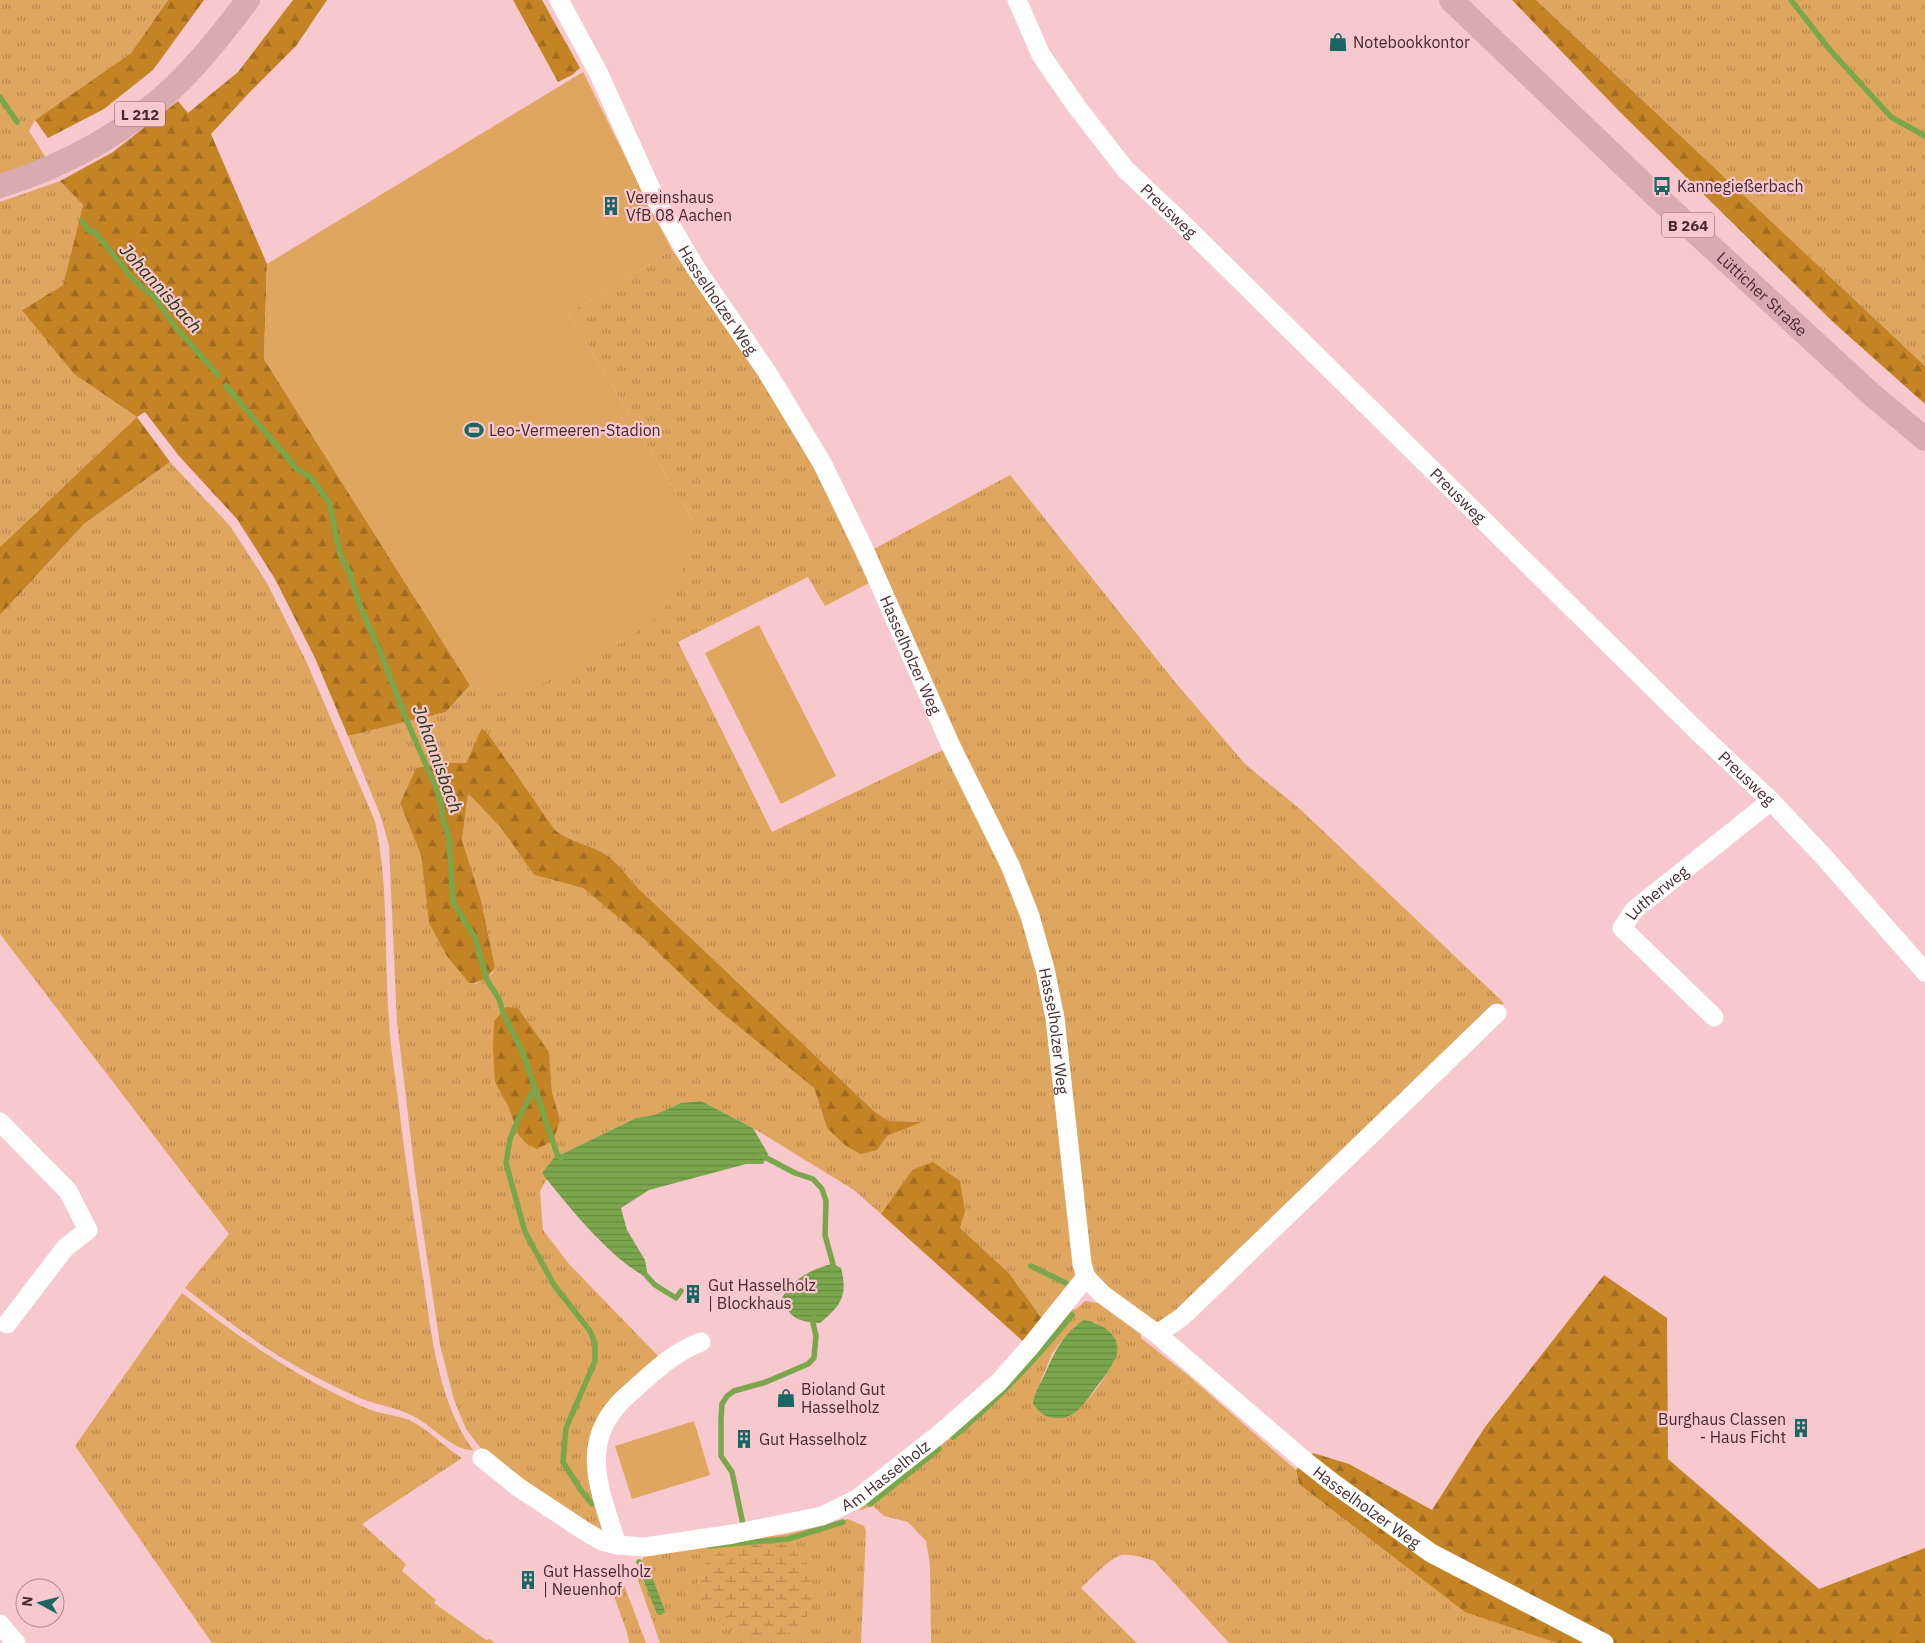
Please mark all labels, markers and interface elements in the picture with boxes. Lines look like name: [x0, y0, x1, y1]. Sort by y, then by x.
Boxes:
shop icon: Notebookkontor: [1327, 31, 1349, 53]
place label: Notebookkontor: [1353, 32, 1470, 52]
road number: L 212: [115, 102, 165, 126]
bus stop icon: Kannegießerbach: [1651, 175, 1673, 197]
place label: Kannegießerbach: [1677, 176, 1804, 196]
street label: Preusweg: [1136, 179, 1202, 242]
place label: Vereinshaus VfB 08 Aachen: [626, 187, 732, 225]
building icon: Vereinshaus VfB 08 Aachen: [600, 195, 622, 217]
road number: B 264: [1662, 212, 1714, 238]
water label: Johannisbach: [115, 238, 207, 338]
street label: Hasselholzer Weg: [674, 241, 762, 359]
street label: Lütticher Straße: [1713, 247, 1812, 341]
sports icon: Leo-Vermeeren-Stadion: [463, 419, 485, 441]
place label: Leo-Vermeeren-Stadion: [489, 420, 661, 440]
street label: Preusweg: [1426, 464, 1491, 528]
street label: Hasselholzer Weg: [876, 592, 946, 718]
water label: Johannisbach: [408, 702, 468, 816]
street label: Preusweg: [1714, 747, 1780, 810]
street label: Lutherweg: [1620, 861, 1693, 924]
street label: Hasselholzer Weg: [1035, 966, 1073, 1096]
place label: Gut Hasselholz | Blockhaus: [708, 1275, 816, 1313]
building icon: Gut Hasselholz | Blockhaus: [682, 1283, 704, 1305]
place label: Bioland Gut Hasselholz: [801, 1379, 885, 1417]
shop icon: Bioland Gut Hasselholz: [775, 1387, 797, 1409]
place label: Burghaus Classen - Haus Ficht: [1658, 1409, 1786, 1447]
building icon: Burghaus Classen - Haus Ficht: [1790, 1417, 1812, 1439]
building icon: Gut Hasselholz: [733, 1428, 755, 1450]
place label: Gut Hasselholz: [759, 1429, 867, 1449]
street label: Am Hasselholz: [838, 1436, 934, 1515]
street label: Hasselholzer Weg: [1309, 1461, 1425, 1553]
place label: Gut Hasselholz | Neuenhof: [543, 1561, 651, 1599]
building icon: Gut Hasselholz | Neuenhof: [517, 1569, 539, 1591]
north arrow: [15, 1578, 65, 1628]
text: N: [18, 1595, 37, 1608]

